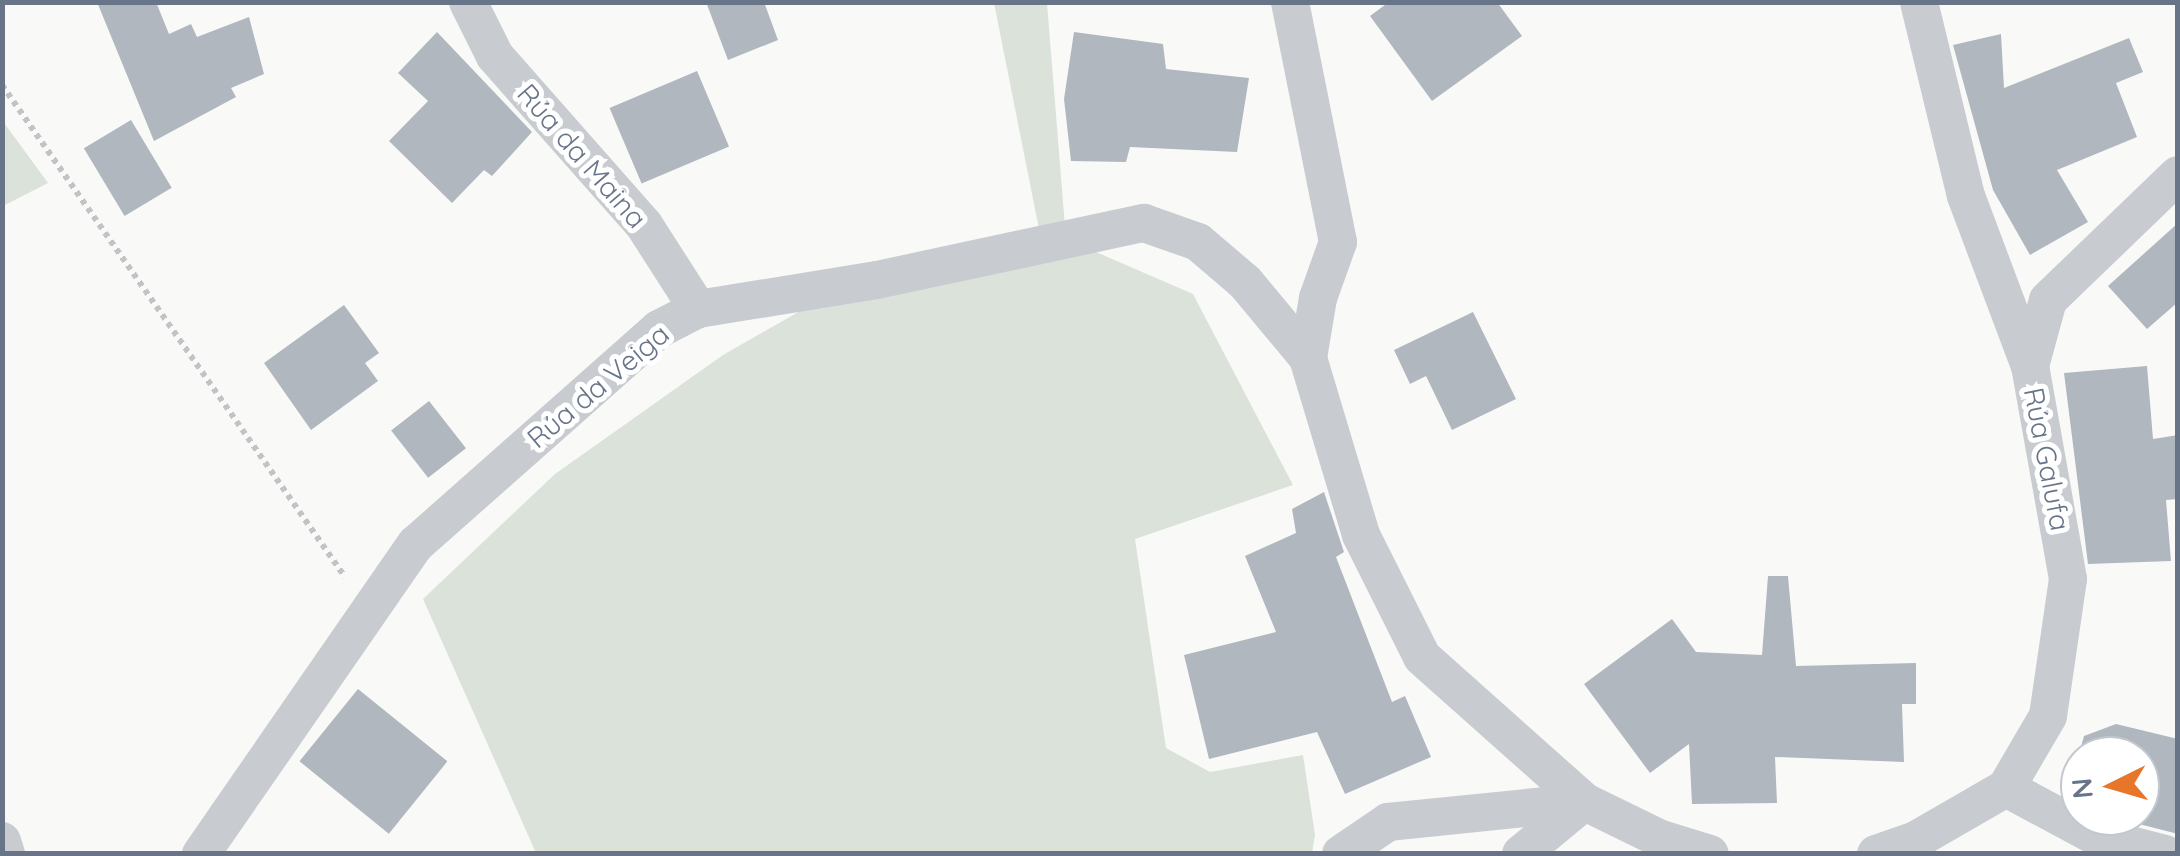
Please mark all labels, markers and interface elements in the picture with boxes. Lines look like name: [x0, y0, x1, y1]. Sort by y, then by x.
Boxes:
street label: Rúa da Maina: [510, 77, 654, 235]
street label: Rúa da Veiga: [520, 317, 676, 455]
street label: Rúa Galufa: [2017, 385, 2077, 533]
north arrow: [2060, 736, 2160, 836]
text: N: [2063, 777, 2100, 800]

